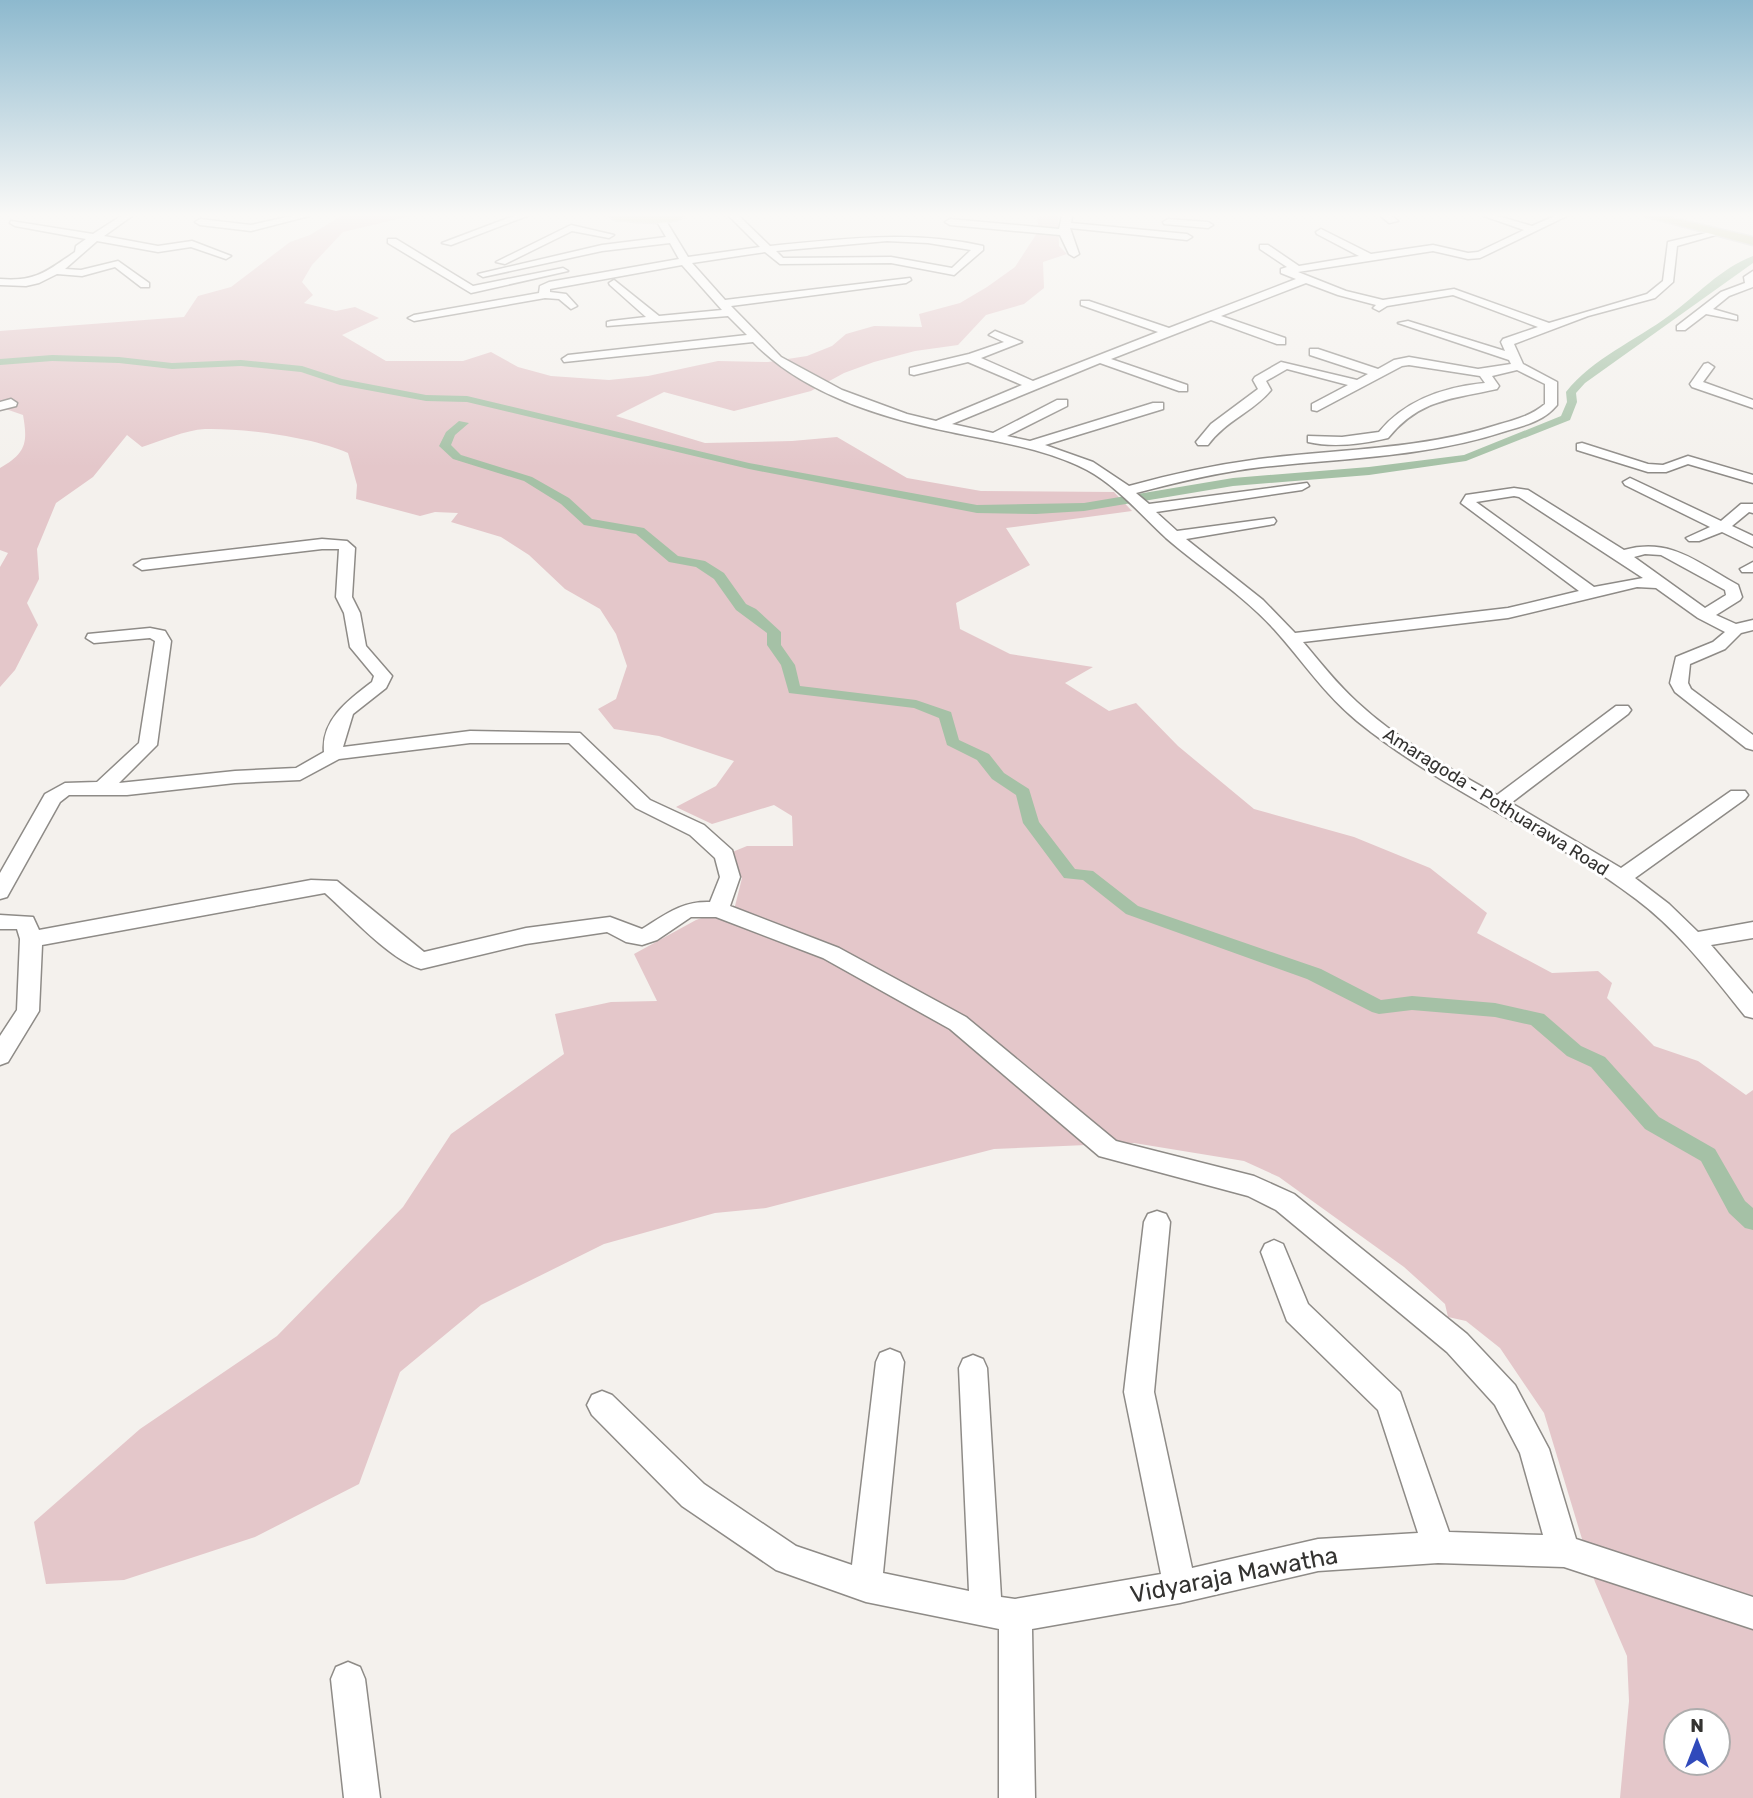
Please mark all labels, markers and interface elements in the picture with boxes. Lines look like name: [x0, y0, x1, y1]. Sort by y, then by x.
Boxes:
street label: Amaragoda - Pothuarawa Road: [1379, 723, 1613, 881]
street label: Vidyaraja Mawatha: [1128, 1541, 1340, 1609]
north arrow: [1662, 1707, 1732, 1777]
text: N: [1690, 1714, 1704, 1737]

